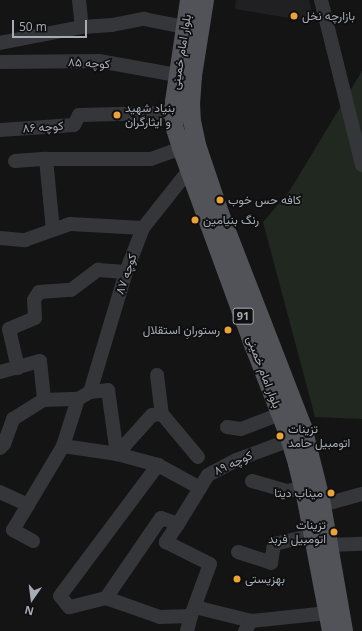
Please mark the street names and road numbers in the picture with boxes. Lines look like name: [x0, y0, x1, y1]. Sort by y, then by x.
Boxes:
street label: بلوار امام خمینی: [168, 13, 194, 91]
street label: کوچه ۸۵: [68, 55, 110, 71]
street label: کوچه ۸۶: [22, 118, 64, 136]
street label: کوچه ۸۷: [112, 252, 140, 296]
road number: 91: [232, 307, 254, 325]
street label: بلوار امام خمینی: [244, 334, 284, 410]
street label: کوچه ۸۹: [211, 448, 255, 478]

